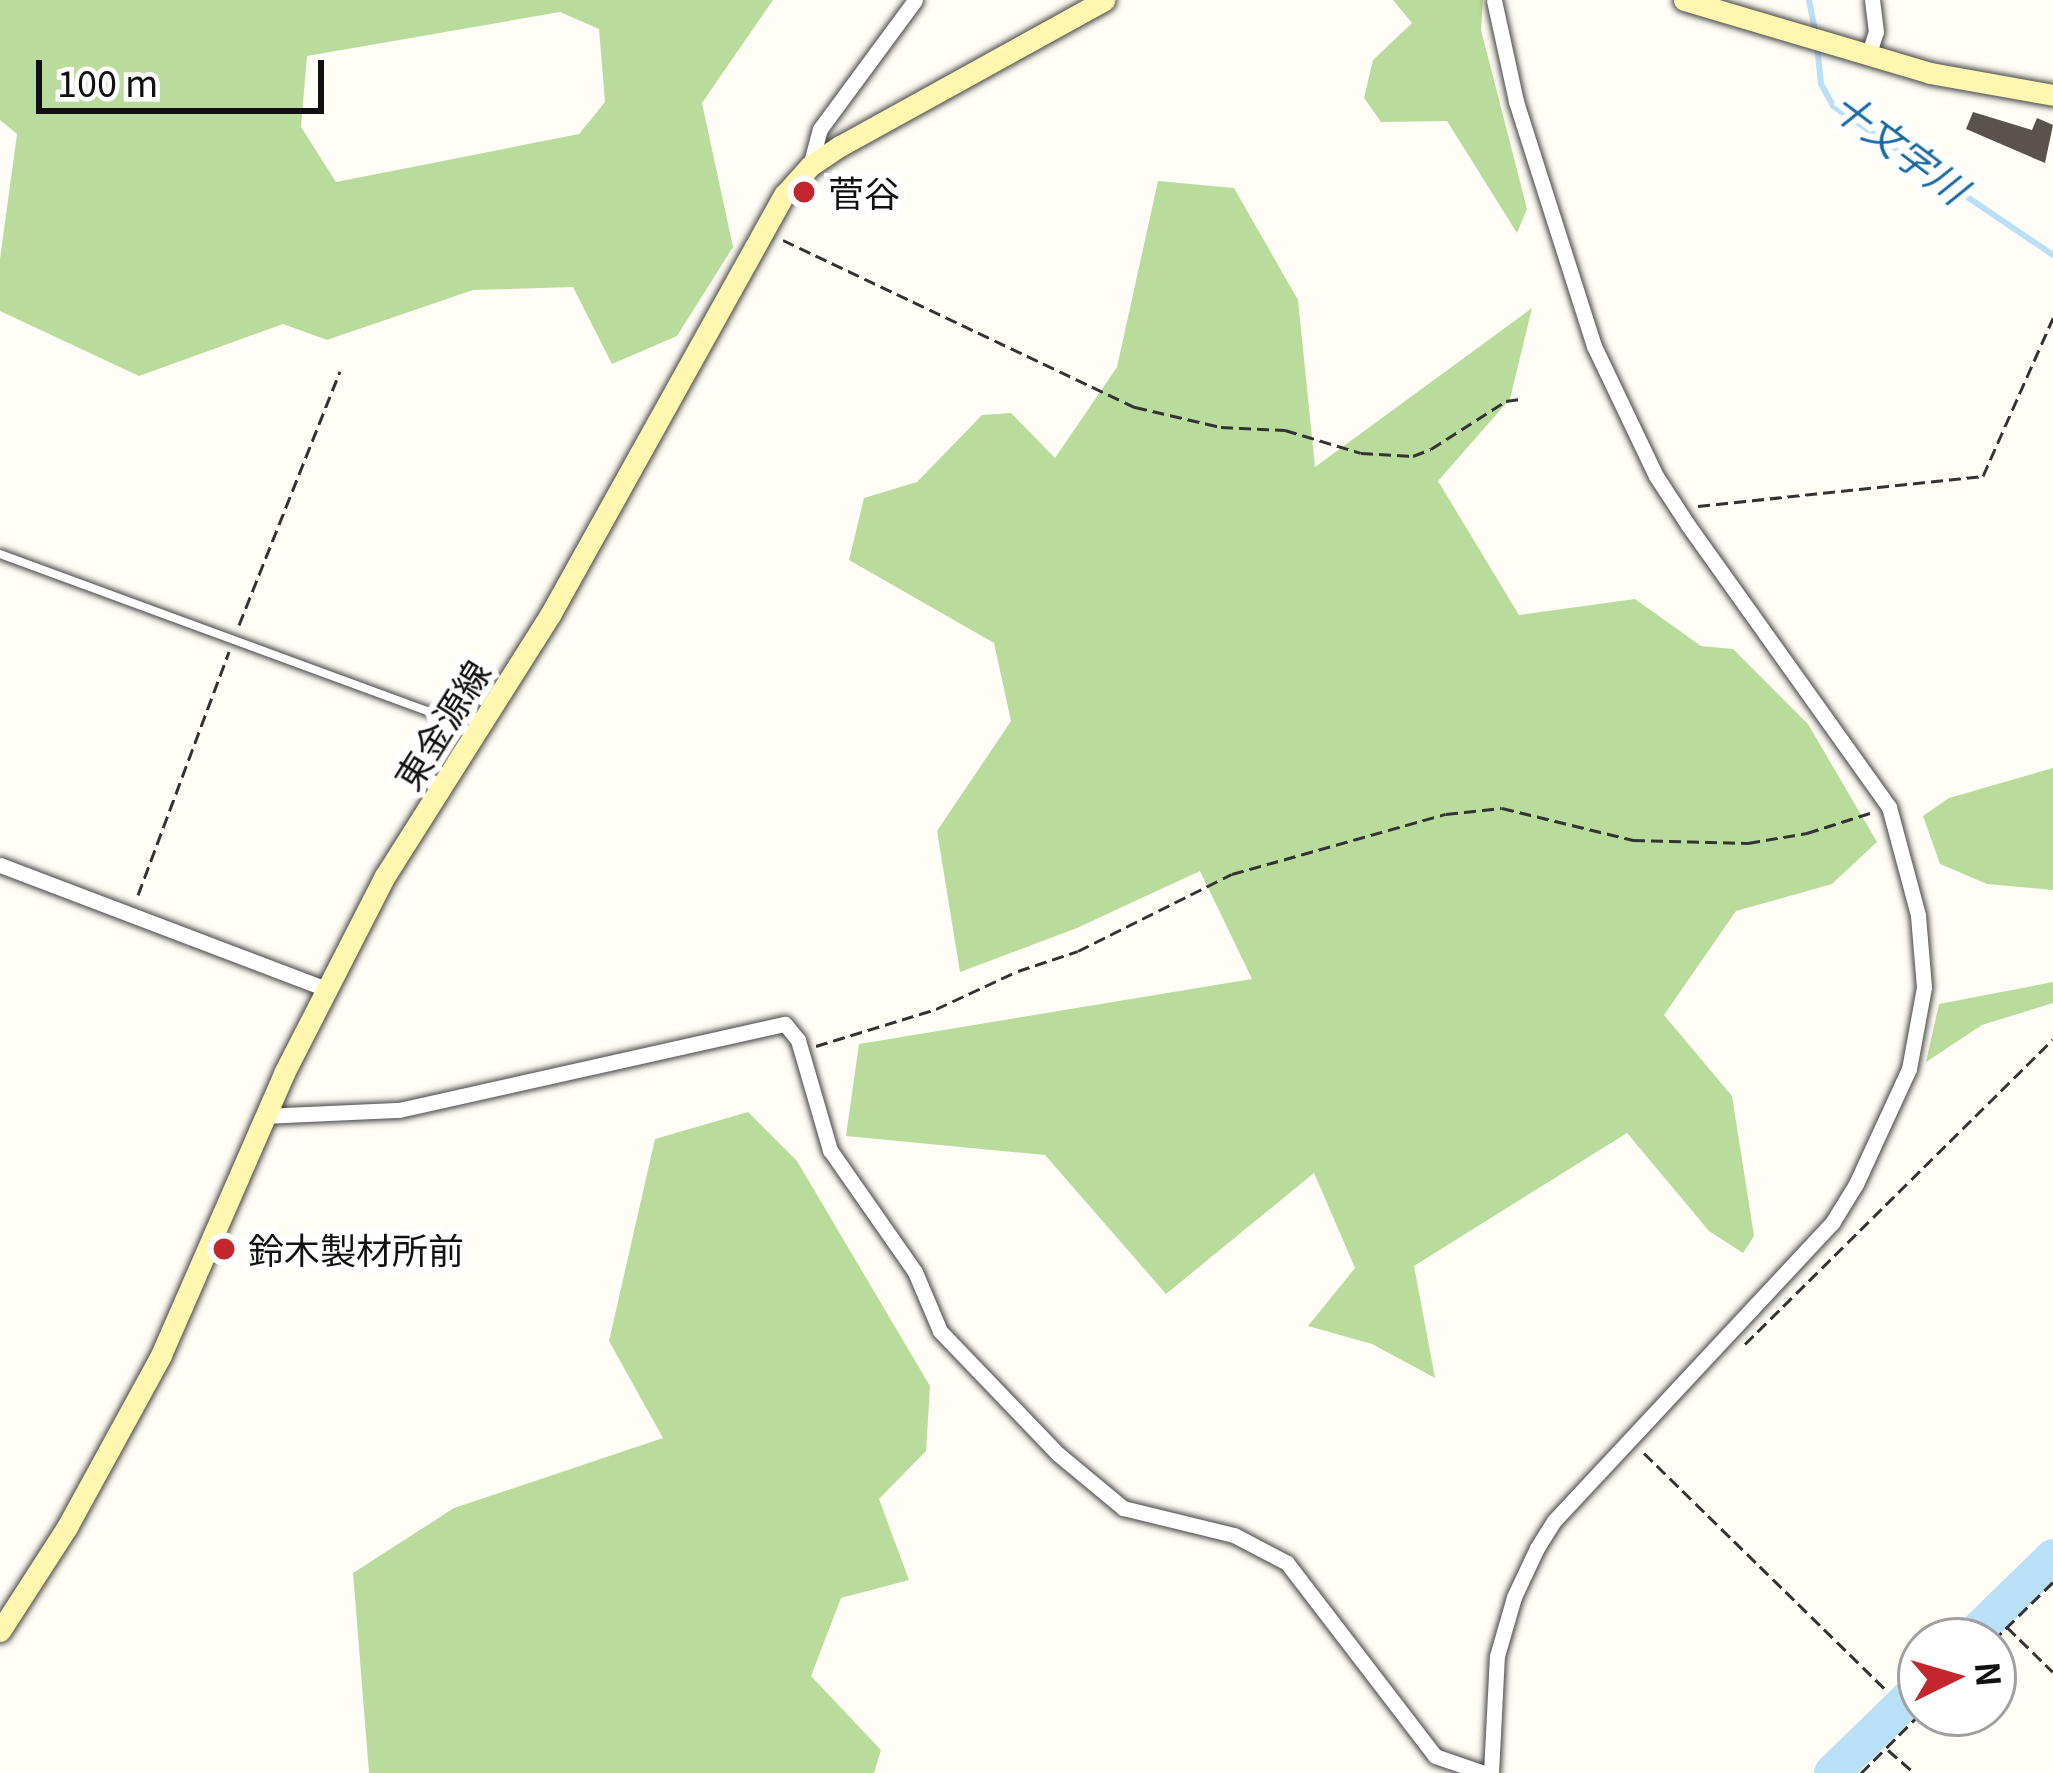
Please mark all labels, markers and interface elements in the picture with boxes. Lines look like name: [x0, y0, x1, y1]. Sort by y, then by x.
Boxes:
scale bar: [42, 36, 330, 110]
text: 100 m: [57, 55, 158, 107]
water label: 十文字川: [1825, 80, 1977, 212]
place label: 菅谷: [828, 170, 900, 214]
marker: 菅谷: [791, 179, 817, 205]
street label: 東金源線: [385, 651, 497, 797]
place label: 鈴木製材所前: [248, 1227, 464, 1271]
marker: 鈴木製材所前: [211, 1236, 237, 1262]
north arrow: [1897, 1617, 2017, 1737]
text: N: [1965, 1660, 2015, 1689]

